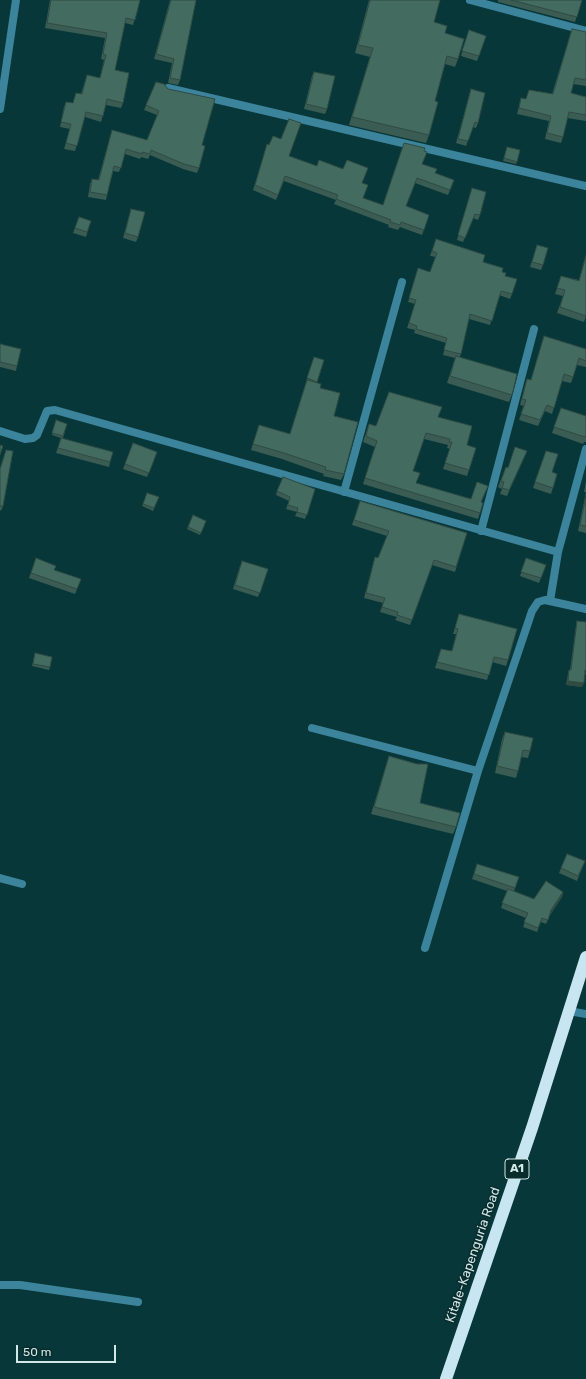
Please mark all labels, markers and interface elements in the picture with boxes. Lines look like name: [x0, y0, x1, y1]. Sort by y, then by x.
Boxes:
road number: A1: [505, 1159, 529, 1179]
street label: Kitale-Kapenguria Road: [442, 1185, 504, 1325]
scale bar: [18, 1337, 118, 1363]
text: 50 m: [23, 1345, 51, 1359]

